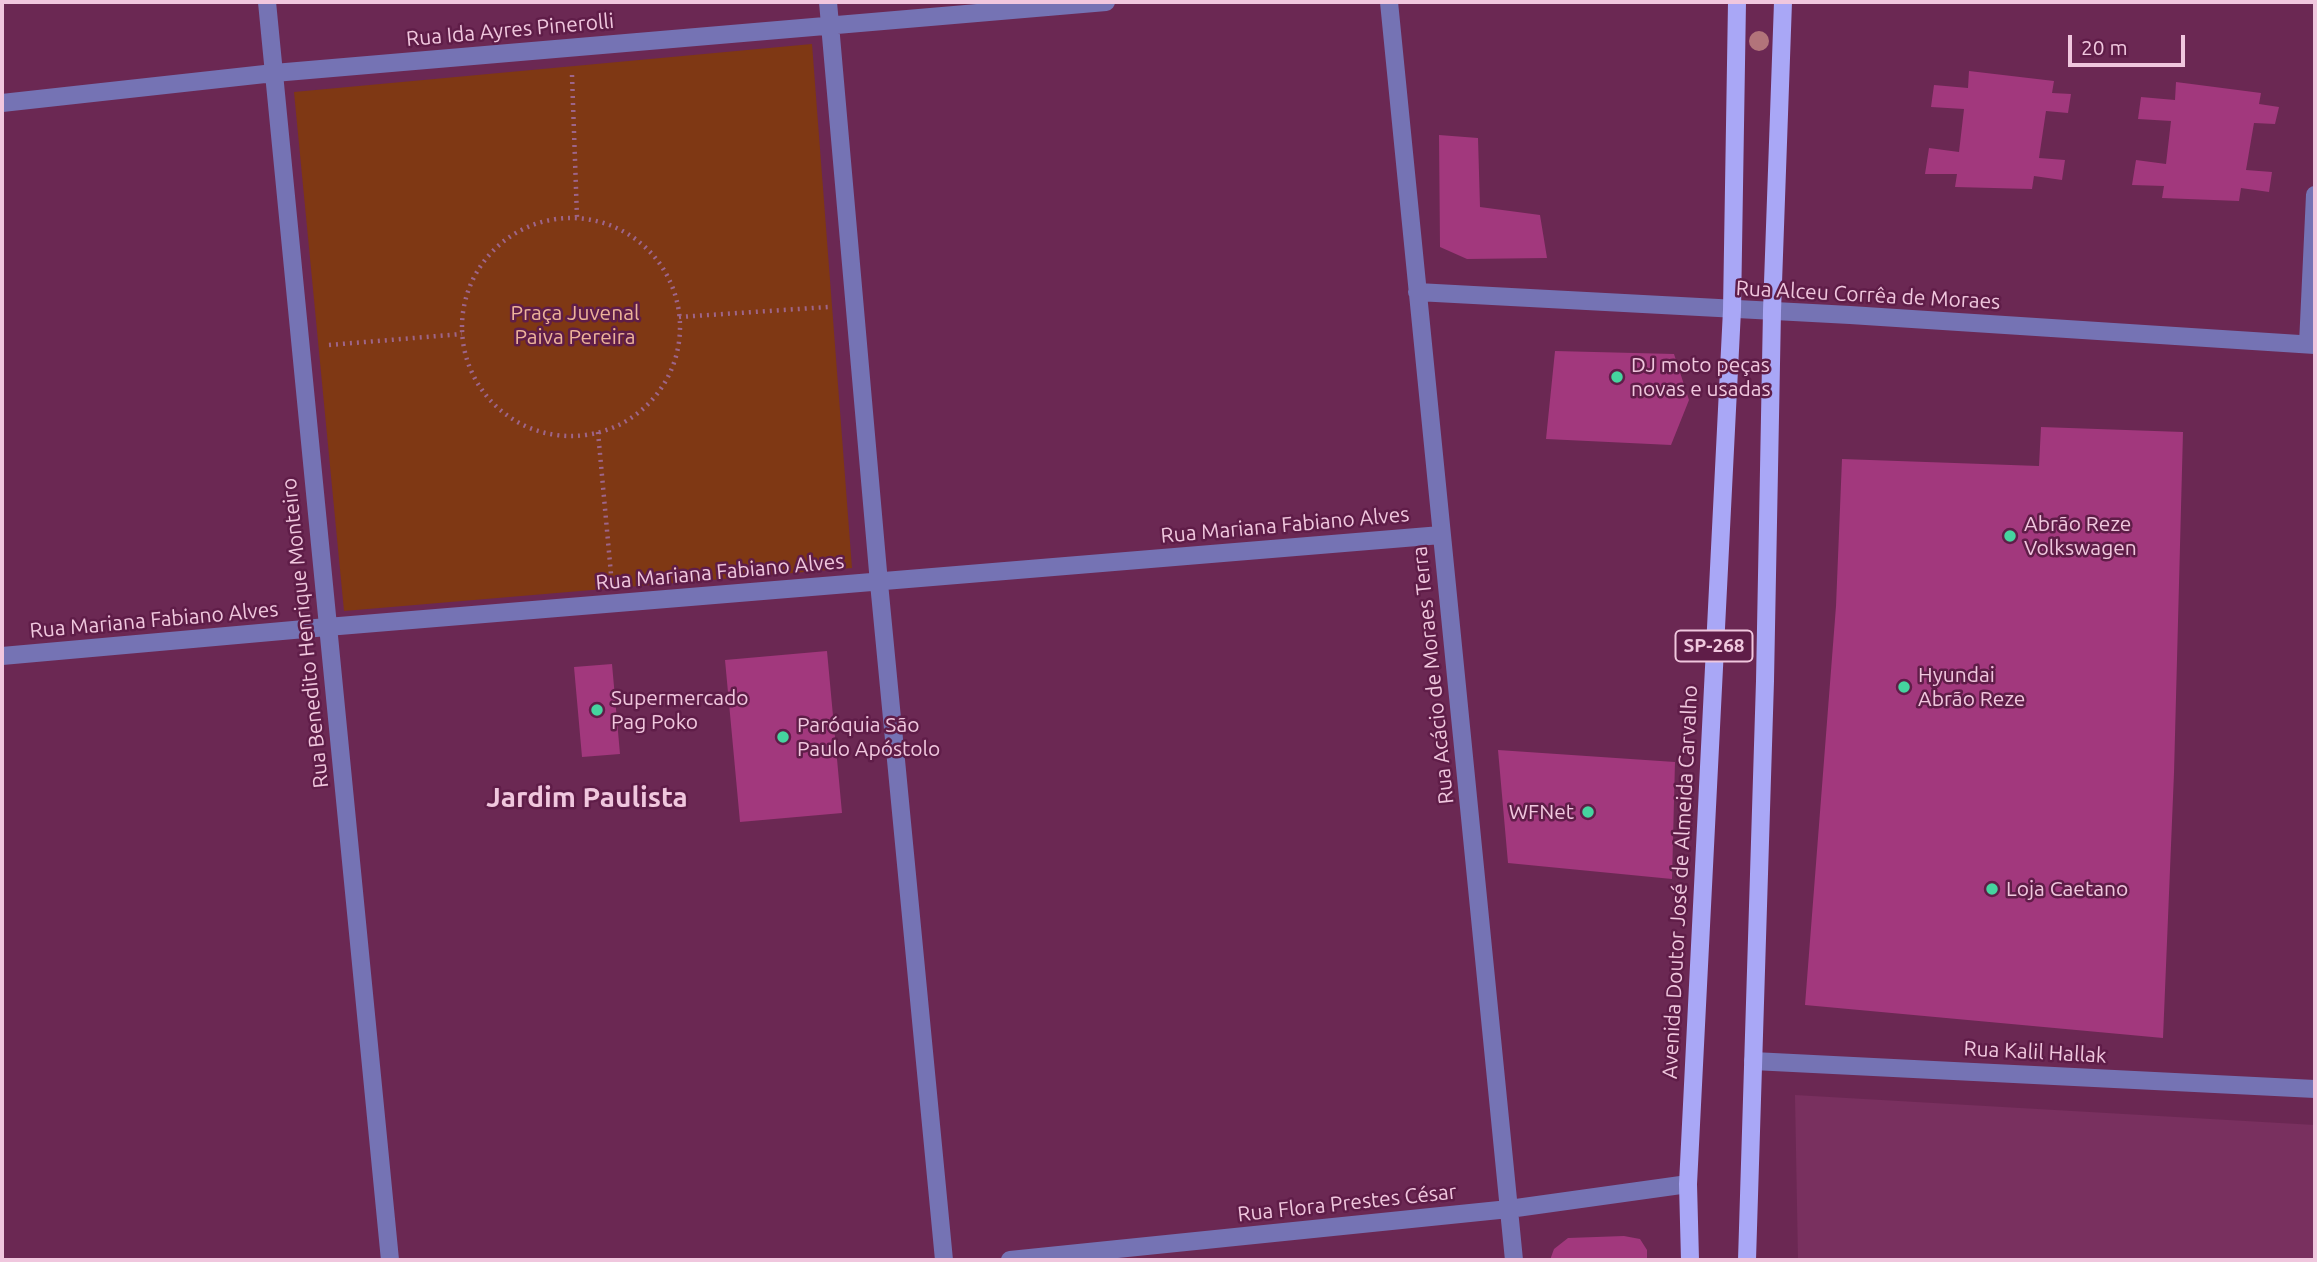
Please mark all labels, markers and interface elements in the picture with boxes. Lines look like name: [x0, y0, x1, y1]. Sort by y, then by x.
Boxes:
street label: Rua Ida Ayres Pinerolli: [405, 8, 615, 52]
scale bar: [2072, 21, 2189, 65]
text: 20 m: [2081, 35, 2128, 59]
street label: Rua Alceu Corrêa de Moraes: [1735, 275, 2001, 315]
park label: Praça Juvenal Paiva Pereira: [511, 300, 639, 350]
place label: DJ moto peças novas e usadas: [1631, 352, 1771, 402]
marker: DJ moto peças novas e usadas: [1609, 369, 1625, 385]
street label: Rua Benedito Henrique Monteiro: [276, 477, 334, 789]
street label: Rua Mariana Fabiano Alves: [1160, 502, 1410, 548]
place label: Abrão Reze Volkswagen: [2024, 511, 2137, 561]
marker: Abrão Reze Volkswagen: [2002, 528, 2018, 544]
street label: Rua Acácio de Moraes Terra: [1407, 545, 1459, 805]
street label: Rua Mariana Fabiano Alves: [595, 549, 845, 595]
street label: Rua Mariana Fabiano Alves: [29, 597, 279, 643]
road number: SP-268: [1676, 631, 1752, 662]
place label: Hyundai Abrão Reze: [1918, 662, 2025, 712]
marker: Hyundai Abrão Reze: [1896, 679, 1912, 695]
place label: Supermercado Pag Poko: [611, 685, 749, 735]
street label: Avenida Doutor José de Almeida Carvalho: [1657, 685, 1703, 1079]
marker: Supermercado Pag Poko: [589, 702, 605, 718]
place label: Paróquia São Paulo Apóstolo: [797, 712, 940, 762]
marker: Paróquia São Paulo Apóstolo: [775, 729, 791, 745]
district label: Jardim Paulista: [486, 781, 688, 815]
place label: WFNet: [1509, 799, 1574, 825]
marker: WFNet: [1580, 804, 1596, 820]
place label: Loja Caetano: [2006, 876, 2128, 902]
marker: Loja Caetano: [1984, 881, 2000, 897]
street label: Rua Kalil Hallak: [1963, 1036, 2107, 1068]
street label: Rua Flora Prestes César: [1236, 1179, 1458, 1227]

